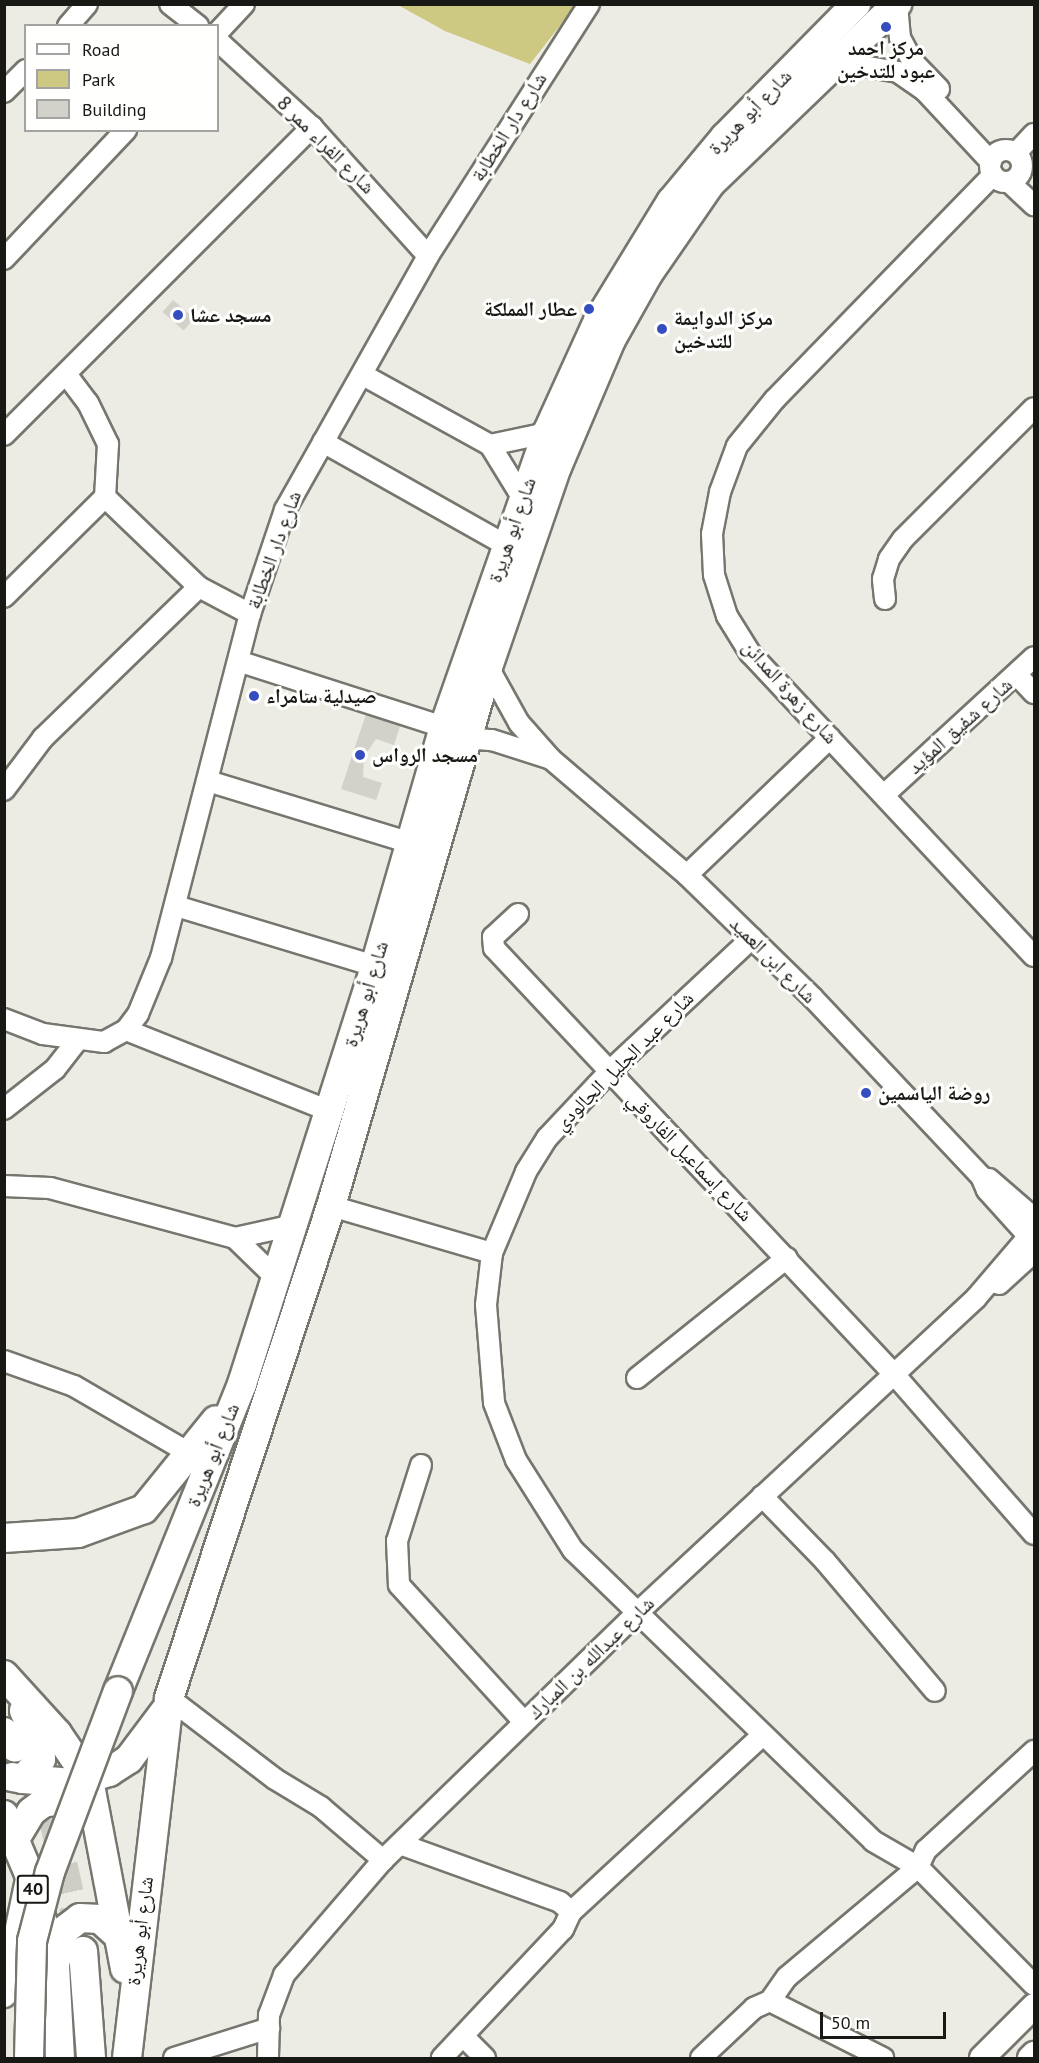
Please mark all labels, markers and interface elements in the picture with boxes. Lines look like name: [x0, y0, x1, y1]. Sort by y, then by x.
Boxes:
marker: مركز احمد عبود للتدخين: [879, 20, 893, 34]
legend: [24, 24, 219, 132]
place label: مركز احمد عبود للتدخين: [837, 36, 935, 83]
text: Road: [82, 38, 120, 61]
street label: شارع أبو هريرة: [703, 64, 797, 160]
text: Park: [82, 68, 115, 91]
street label: شارع دار الخطابة: [466, 68, 552, 186]
street label: شارع الفراء ممر 8: [272, 91, 380, 199]
text: Building: [82, 98, 146, 121]
place label: عطار المملكة: [484, 297, 577, 321]
marker: عطار المملكة: [582, 302, 596, 316]
place label: مسجد عشا: [190, 303, 271, 327]
place label: مركز الدوايمة للتدخين: [674, 306, 773, 353]
marker: مسجد عشا: [171, 308, 185, 322]
marker: مركز الدوايمة للتدخين: [655, 322, 669, 336]
street label: شارع أبو هريرة: [483, 474, 541, 586]
street label: شارع دار الخطابة: [242, 488, 306, 612]
street label: شارع زهرة المدائن: [737, 635, 843, 749]
street label: شارع شفيق المؤيد: [903, 673, 1017, 779]
place label: صيدلية سامراء: [266, 684, 377, 708]
marker: صيدلية سامراء: [247, 689, 261, 703]
place label: مسجد الرواس: [372, 743, 478, 767]
marker: مسجد الرواس: [353, 748, 367, 762]
street label: شارع ابن العميد: [725, 912, 821, 1008]
street label: شارع أبو هريرة: [338, 938, 394, 1050]
street label: شارع عبد الجليل الجالودي: [549, 986, 699, 1136]
place label: روضة الياسمين: [878, 1081, 990, 1105]
marker: روضة الياسمين: [859, 1086, 873, 1100]
street label: شارع إسماعيل الفاروقي: [622, 1087, 758, 1227]
street label: شارع أبو هريرة: [181, 1400, 245, 1510]
street label: شارع عبدالله بن المبارك: [523, 1591, 659, 1725]
road number: 40: [16, 1874, 50, 1904]
street label: شارع أبو هريرة: [121, 1875, 159, 1987]
scale bar: [823, 2000, 949, 2038]
text: 50 m: [831, 2011, 870, 2034]

